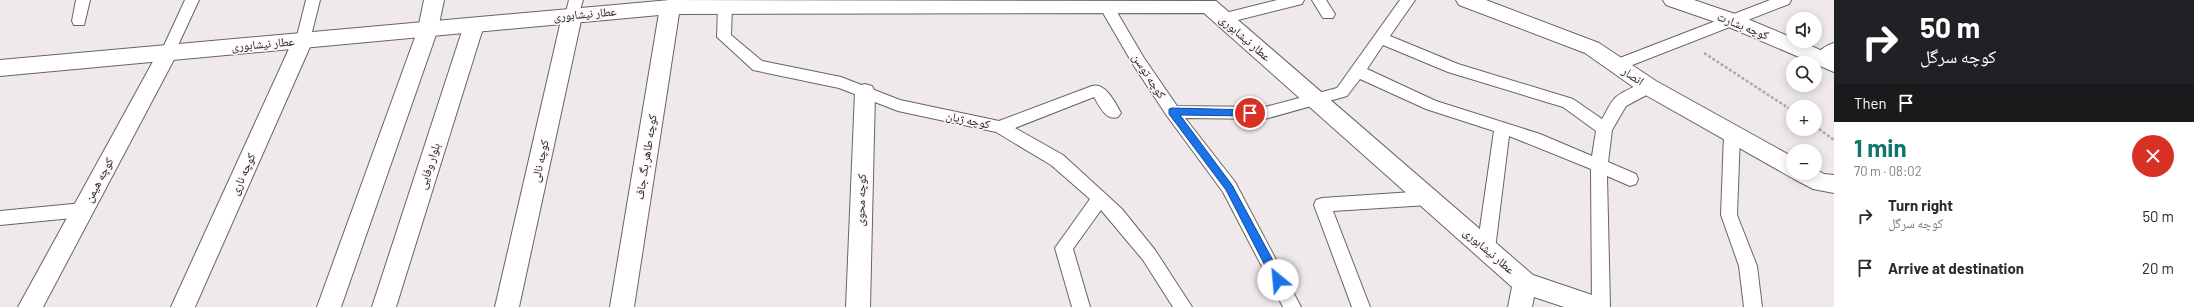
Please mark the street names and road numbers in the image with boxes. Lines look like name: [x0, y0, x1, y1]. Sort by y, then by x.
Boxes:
street label: عطار نیشابوری: [553, 3, 617, 24]
street label: کوچه بشارت: [1715, 8, 1771, 43]
street label: عطار نیشابوری: [1216, 11, 1274, 64]
street label: عطار نیشابوری: [231, 33, 295, 54]
street label: کوچه توسن: [1129, 50, 1170, 101]
street label: انصار: [1619, 62, 1647, 88]
street label: کوچه ژیان: [945, 108, 992, 132]
street label: کوچه طاهر بگ جاف: [631, 113, 660, 201]
street label: کوچه نالی: [527, 138, 552, 184]
street label: بلوار وفایی: [414, 141, 443, 191]
street label: کوچه ناری: [227, 150, 258, 197]
street label: کوچه هیمن: [81, 155, 117, 205]
street label: کوچه محوی: [852, 173, 869, 227]
street label: عطار نیشابوری: [1460, 224, 1518, 277]

